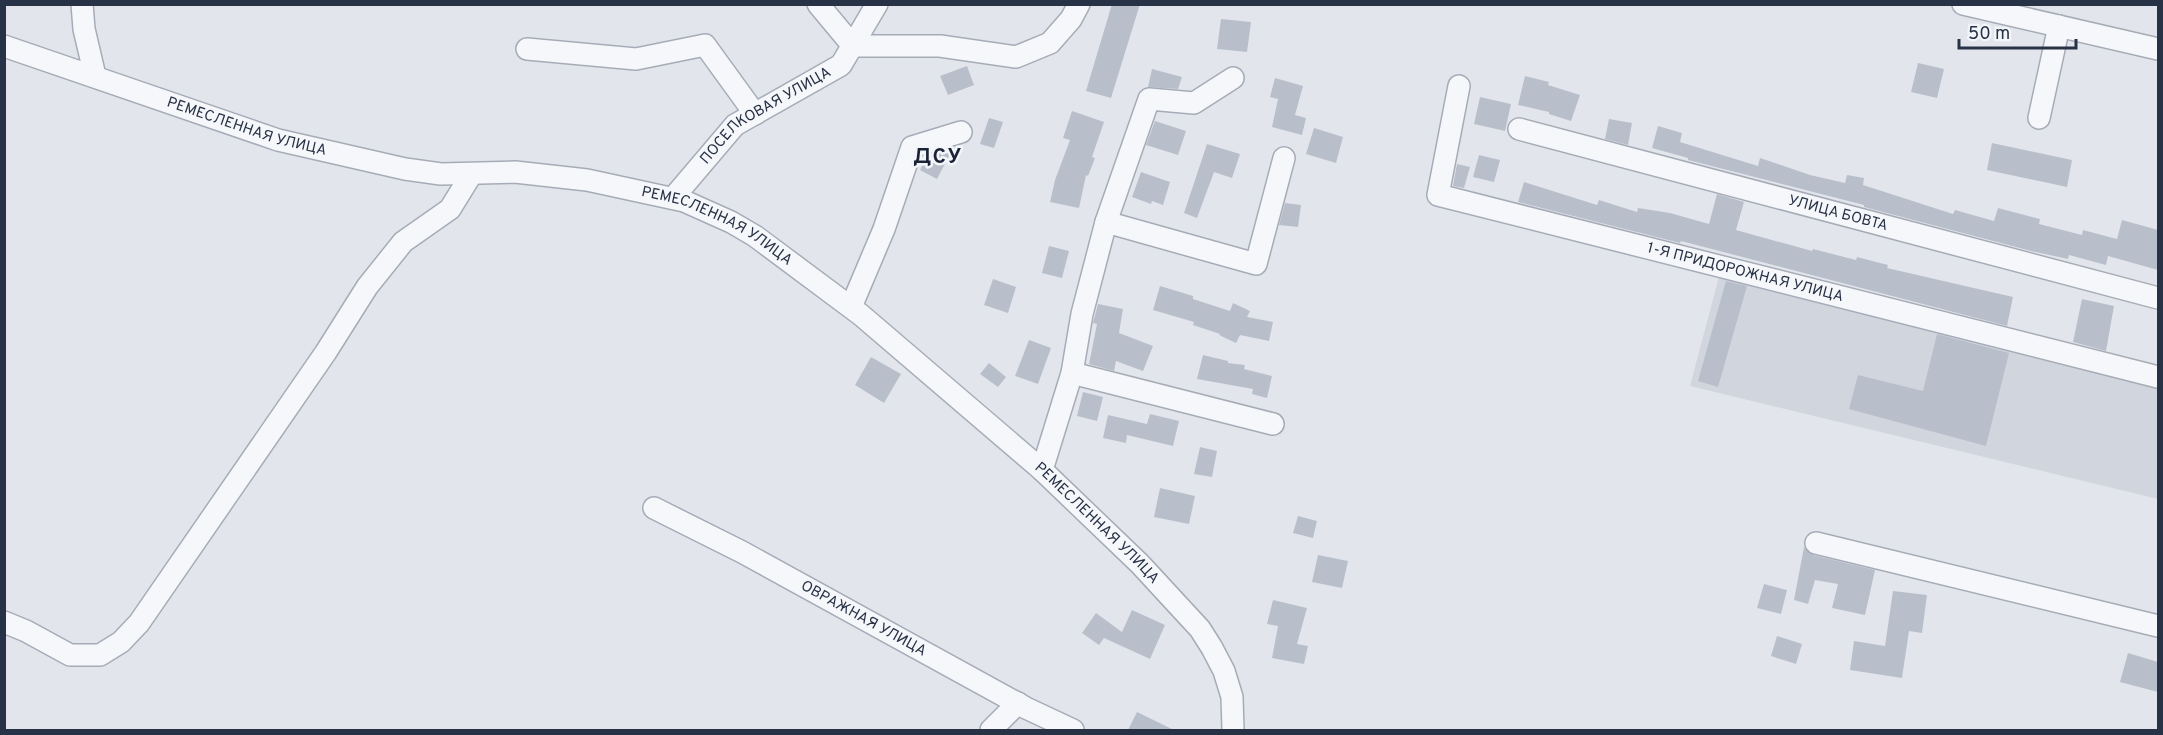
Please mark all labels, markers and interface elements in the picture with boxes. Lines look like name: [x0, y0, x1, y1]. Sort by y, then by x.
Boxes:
scale bar: [1959, 12, 2076, 50]
text: 50 m: [1968, 23, 2010, 46]
street label: ПОСЕЛКОВАЯ УЛИЦА: [696, 63, 835, 168]
street label: РЕМЕСЛЕННАЯ УЛИЦА: [164, 93, 328, 160]
district label: ДСУ: [913, 144, 963, 171]
street label: РЕМЕСЛЕННАЯ УЛИЦА: [640, 183, 796, 270]
street label: УЛИЦА БОВТА: [1786, 191, 1890, 236]
street label: 1-Я ПРИДОРОЖНАЯ УЛИЦА: [1645, 239, 1845, 307]
street label: РЕМЕСЛЕННАЯ УЛИЦА: [1030, 458, 1163, 588]
street label: ОВРАЖНАЯ УЛИЦА: [797, 577, 930, 661]

